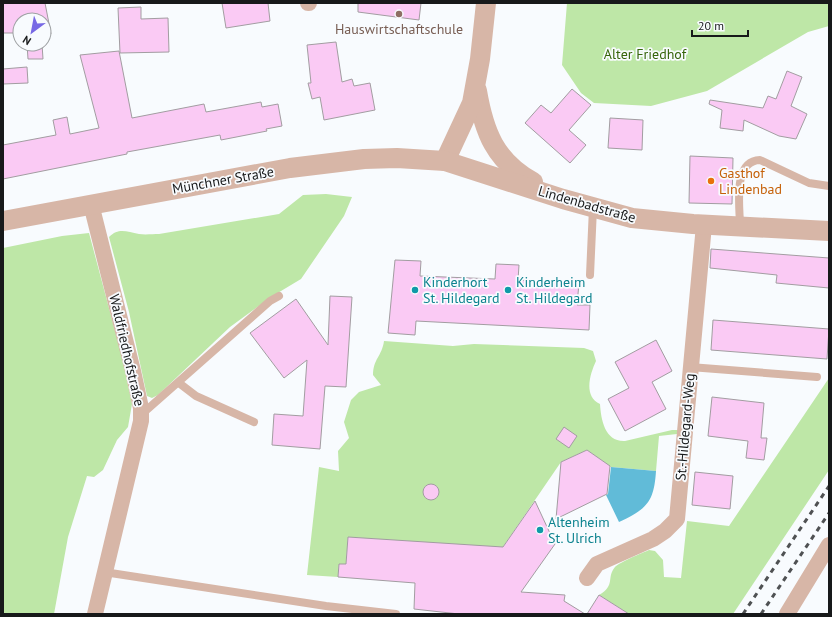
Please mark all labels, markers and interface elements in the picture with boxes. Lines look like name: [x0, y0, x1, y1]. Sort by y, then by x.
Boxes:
marker: Hauswirtschaftschule: [394, 9, 404, 19]
north arrow: [12, 12, 52, 52]
scale bar: [692, 12, 748, 38]
text: 20 m: [698, 18, 724, 33]
place label: Hauswirtschaftschule: [335, 20, 463, 38]
text: N: [20, 33, 33, 48]
park label: Alter Friedhof: [604, 45, 687, 63]
street label: Münchner Straße: [171, 162, 275, 198]
place label: Gasthof Lindenbad: [719, 164, 782, 198]
marker: Gasthof Lindenbad: [706, 176, 716, 186]
street label: Lindenbadstraße: [536, 181, 638, 227]
place label: Kinderhort St. Hildegard: [423, 273, 500, 307]
place label: Kinderheim St. Hildegard: [516, 273, 593, 307]
marker: Kinderhort St. Hildegard: [410, 285, 420, 295]
marker: Kinderheim St. Hildegard: [503, 285, 513, 295]
street label: Waldfriedhofstraße: [105, 292, 149, 408]
street label: St.-Hildegard-Weg: [671, 373, 699, 481]
place label: Altenheim St. Ulrich: [548, 513, 610, 547]
marker: Altenheim St. Ulrich: [535, 525, 545, 535]

